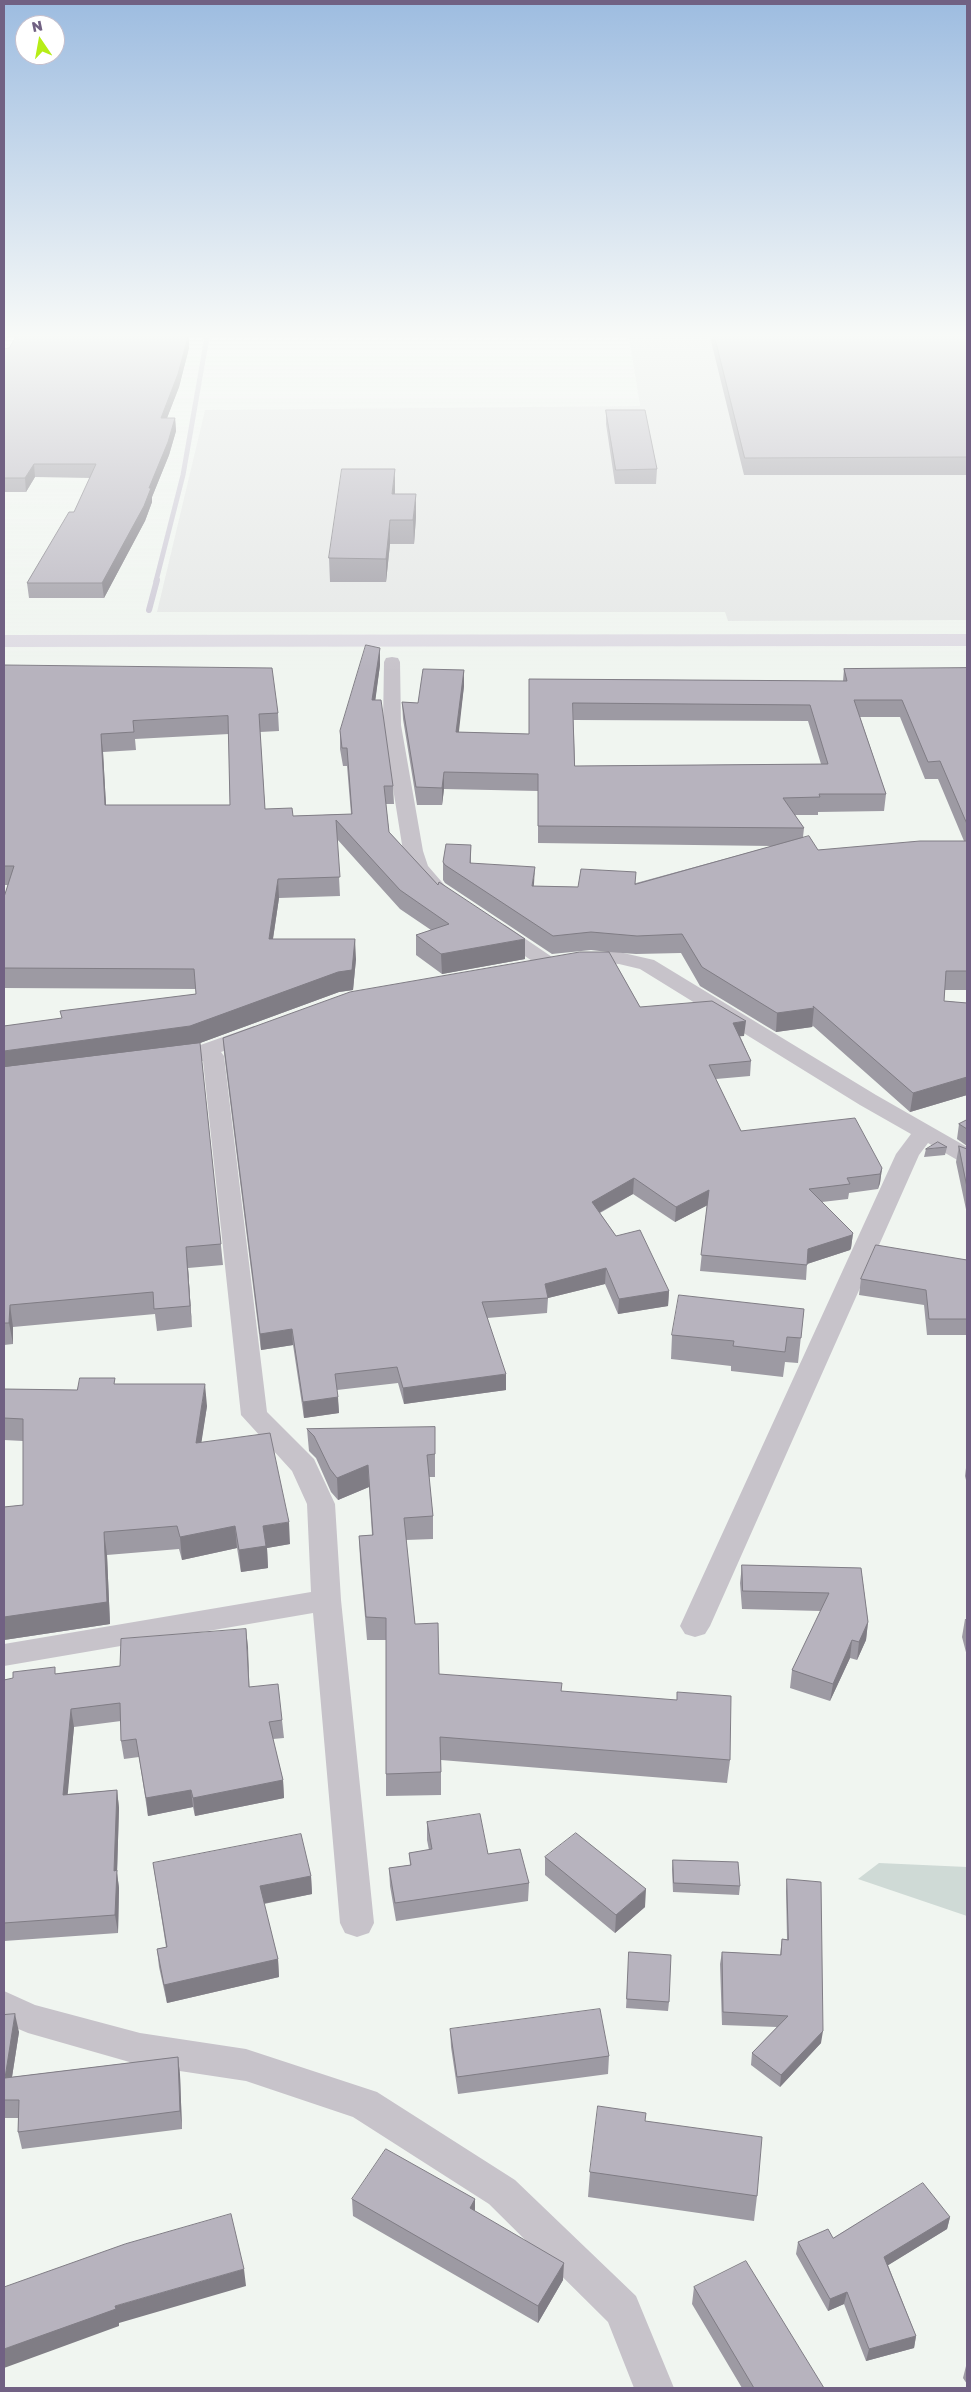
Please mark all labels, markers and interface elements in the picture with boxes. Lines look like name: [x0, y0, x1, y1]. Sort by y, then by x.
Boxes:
north arrow: [15, 15, 65, 65]
text: N: [30, 16, 44, 35]

